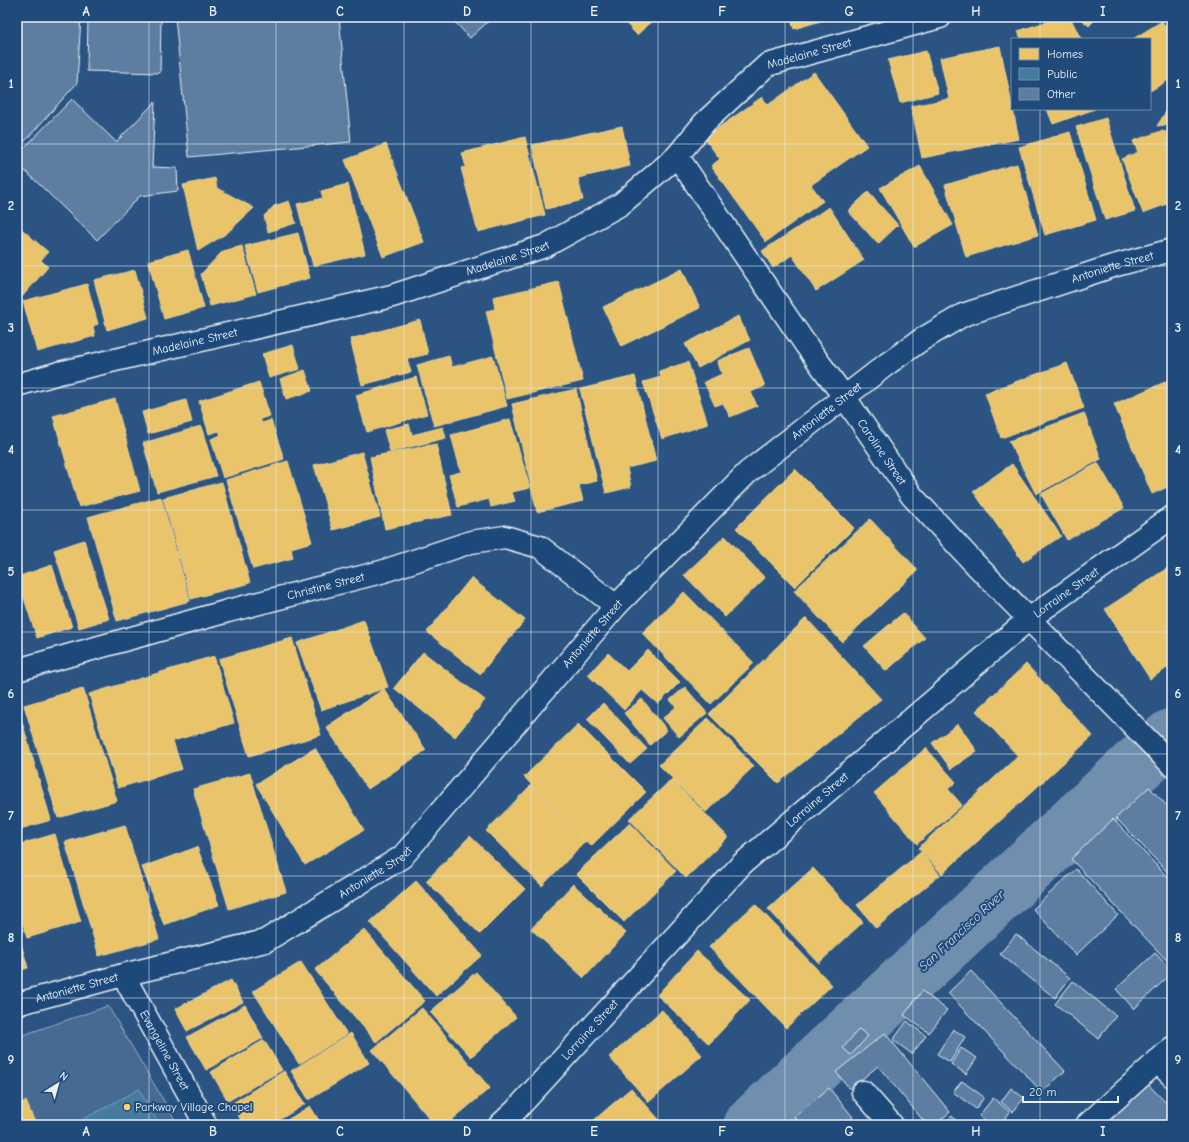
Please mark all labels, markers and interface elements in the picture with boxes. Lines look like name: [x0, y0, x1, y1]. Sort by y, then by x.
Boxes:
text: A: [82, 4, 90, 19]
text: B: [209, 4, 217, 19]
text: C: [336, 4, 344, 19]
text: D: [463, 4, 471, 19]
text: E: [590, 4, 598, 19]
text: F: [718, 4, 726, 19]
text: G: [844, 4, 854, 19]
text: H: [971, 4, 981, 19]
text: I: [1100, 4, 1106, 19]
street label: Madelaine Street: [765, 35, 853, 72]
legend: [1011, 38, 1151, 110]
text: Homes: [1047, 47, 1083, 61]
text: Public: [1047, 67, 1078, 81]
text: 1: [8, 76, 14, 91]
text: 1: [1175, 76, 1181, 91]
text: Other: [1047, 87, 1076, 101]
text: 2: [8, 198, 14, 213]
text: 2: [1175, 198, 1181, 213]
street label: Madelaine Street: [464, 238, 552, 278]
street label: Antoniette Street: [1070, 248, 1156, 286]
text: 3: [8, 320, 14, 335]
text: 3: [1175, 320, 1181, 335]
street label: Madelaine Street: [151, 325, 239, 358]
street label: Antoniette Street: [789, 379, 865, 443]
street label: Caroline Street: [854, 416, 910, 488]
text: 4: [8, 442, 14, 457]
text: 4: [1175, 442, 1181, 457]
text: 5: [8, 564, 15, 579]
street label: Lorraine Street: [1031, 564, 1102, 621]
text: 5: [1175, 564, 1182, 579]
street label: Christine Street: [286, 569, 366, 603]
street label: Antoniette Street: [559, 596, 626, 671]
text: 6: [8, 686, 15, 701]
text: 6: [1175, 686, 1182, 701]
street label: Lorraine Street: [783, 769, 852, 830]
text: 7: [8, 808, 14, 823]
text: 7: [1175, 808, 1181, 823]
street label: Antoniette Street: [336, 843, 415, 901]
water label: San Francisco River: [915, 886, 1008, 974]
text: 8: [8, 930, 14, 945]
text: 8: [1175, 930, 1181, 945]
street label: Antoniette Street: [34, 970, 120, 1006]
street label: Lorraine Street: [559, 996, 621, 1063]
street label: Evangeline Street: [137, 1008, 193, 1093]
text: 9: [8, 1052, 15, 1067]
text: 9: [1175, 1052, 1182, 1067]
north arrow: [38, 1064, 78, 1104]
text: N: [57, 1069, 70, 1084]
scale bar: [1023, 1078, 1118, 1104]
text: 20 m: [1029, 1085, 1057, 1099]
place label: Parkway Village Chapel: [135, 1100, 253, 1114]
marker: Parkway Village Chapel: [122, 1102, 132, 1112]
text: A: [82, 1124, 90, 1139]
text: B: [209, 1124, 217, 1139]
text: C: [336, 1124, 344, 1139]
text: D: [463, 1124, 471, 1139]
text: E: [590, 1124, 598, 1139]
text: F: [718, 1124, 726, 1139]
text: G: [844, 1124, 854, 1139]
text: H: [971, 1124, 981, 1139]
text: I: [1100, 1124, 1106, 1139]

